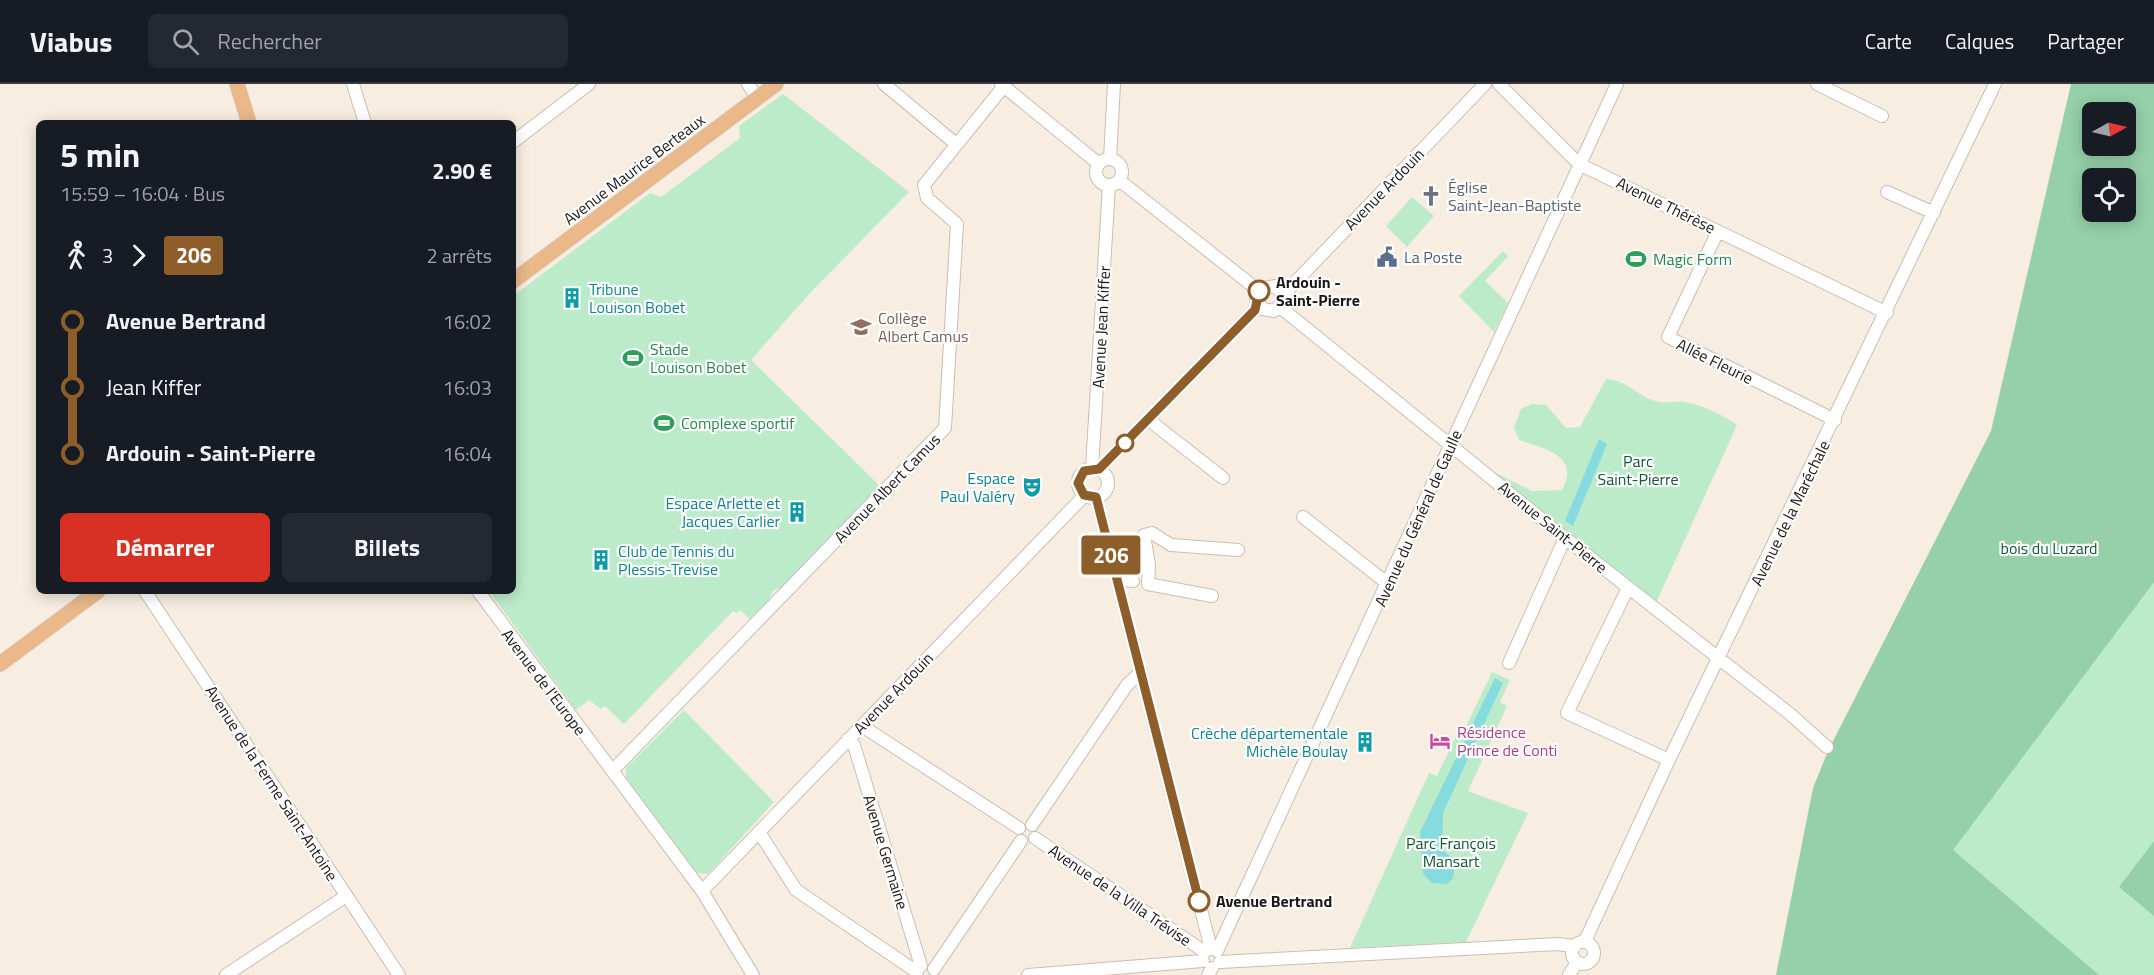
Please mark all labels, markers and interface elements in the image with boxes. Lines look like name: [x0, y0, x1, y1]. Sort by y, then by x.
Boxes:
search box: [148, 14, 568, 68]
text: Viabus: [30, 20, 112, 63]
text: Rechercher: [217, 24, 322, 58]
icon: search: [169, 25, 202, 58]
text: Carte: [1865, 25, 1912, 57]
text: Calques: [1945, 25, 2014, 57]
text: Partager: [2047, 25, 2124, 57]
north arrow: [2082, 102, 2136, 156]
map controls: [2082, 102, 2136, 222]
street label: Avenue Maurice Berteaux: [558, 108, 710, 230]
text: 5 min: [60, 130, 140, 180]
street label: Avenue Ardouin: [1339, 143, 1429, 235]
text: 2.90 €: [432, 154, 492, 188]
button: locate: [2082, 168, 2136, 222]
street label: Avenue Thérèse: [1612, 171, 1720, 239]
place label: Église Saint-Jean-Baptiste: [1448, 175, 1581, 217]
text: 15:59 – 16:04 · Bus: [60, 178, 225, 209]
church icon: Église Saint-Jean-Baptiste: [1419, 184, 1443, 208]
icon: walk: [60, 239, 93, 272]
icon: forward: [122, 239, 155, 272]
text: 206: [176, 239, 211, 271]
text: 3: [102, 240, 113, 271]
text: 2 arrêts: [426, 240, 492, 271]
public building icon: La Poste: [1375, 245, 1399, 269]
place label: La Poste: [1404, 245, 1462, 269]
sports icon: Magic Form: [1624, 247, 1648, 271]
place label: Magic Form: [1653, 247, 1732, 271]
street label: Avenue Jean Kiffer: [1086, 265, 1116, 389]
place label: Ardouin - Saint-Pierre: [1276, 270, 1360, 312]
place label: Tribune Louison Bobet: [589, 277, 686, 319]
marker: Ardouin - Saint-Pierre: [1248, 280, 1270, 302]
building icon: Tribune Louison Bobet: [560, 286, 584, 310]
text: Avenue Bertrand: [106, 304, 266, 338]
text: 16:02: [443, 306, 492, 337]
place label: Collège Albert Camus: [878, 306, 968, 348]
school or university icon: Collège Albert Camus: [849, 315, 873, 339]
street label: Allée Fleurie: [1673, 332, 1757, 390]
place label: Stade Louison Bobet: [650, 337, 747, 379]
sports icon: Stade Louison Bobet: [621, 346, 645, 370]
text: Jean Kiffer: [106, 370, 201, 404]
text: 16:03: [443, 372, 492, 403]
sports icon: Complexe sportif: [652, 411, 676, 435]
place label: Complexe sportif: [681, 411, 795, 435]
street label: Avenue du Général de Gaulle: [1368, 426, 1468, 610]
street label: Avenue Albert Camus: [828, 428, 946, 548]
unlabelled marker: [1116, 434, 1134, 452]
text: Ardouin - Saint-Pierre: [106, 436, 315, 470]
street label: Avenue de la Maréchale: [1744, 436, 1836, 590]
text: 16:04: [443, 438, 492, 469]
park label: Parc Saint-Pierre: [1597, 449, 1679, 491]
place label: Espace Paul Valéry: [940, 466, 1015, 508]
theatre icon: Espace Paul Valéry: [1020, 475, 1044, 499]
street label: Avenue Saint-Pierre: [1493, 475, 1613, 579]
place label: Espace Arlette et Jacques Carlier: [666, 491, 780, 533]
building icon: Espace Arlette et Jacques Carlier: [785, 500, 809, 524]
button: Démarrer: [60, 513, 270, 582]
button: Billets: [282, 513, 492, 582]
line badge: 206: [1076, 536, 1146, 574]
park label: bois du Luzard: [2001, 536, 2097, 560]
place label: Club de Tennis du Plessis-Trevise: [618, 539, 735, 581]
text: 206: [1093, 539, 1129, 571]
building icon: Club de Tennis du Plessis-Trevise: [589, 548, 613, 572]
street label: Avenue de l'Europe: [496, 624, 592, 740]
street label: Avenue Ardouin: [848, 647, 938, 739]
street label: Avenue de la Ferme Saint-Antoine: [200, 681, 344, 885]
place label: Résidence Prince de Conti: [1457, 720, 1557, 762]
place label: Crèche départementale Michèle Boulay: [1191, 721, 1348, 763]
hotel icon: Résidence Prince de Conti: [1428, 729, 1452, 753]
building icon: Crèche départementale Michèle Boulay: [1353, 730, 1377, 754]
street label: Avenue Germaine: [857, 792, 915, 912]
park label: Parc François Mansart: [1406, 831, 1496, 873]
street label: Avenue de la Villa Trévise: [1044, 838, 1196, 952]
place label: Avenue Bertrand: [1216, 889, 1332, 913]
marker: Avenue Bertrand: [1188, 890, 1210, 912]

